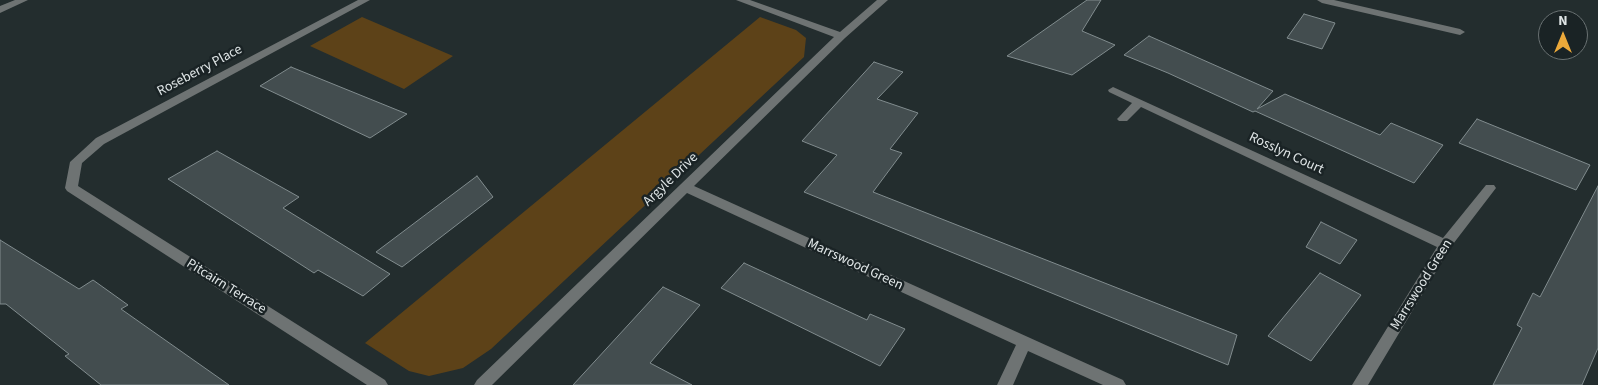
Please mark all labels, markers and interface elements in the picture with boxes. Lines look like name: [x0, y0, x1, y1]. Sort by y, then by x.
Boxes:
north arrow: [1538, 10, 1588, 60]
text: N: [1558, 11, 1568, 31]
street label: Roseberry Place: [155, 42, 245, 100]
street label: Rosslyn Court: [1246, 129, 1326, 179]
street label: Argyle Drive: [640, 150, 702, 210]
street label: Marrswood Green: [805, 236, 905, 294]
street label: Marrswood Green: [1387, 237, 1457, 333]
street label: Pitcairn Terrace: [183, 256, 269, 318]

